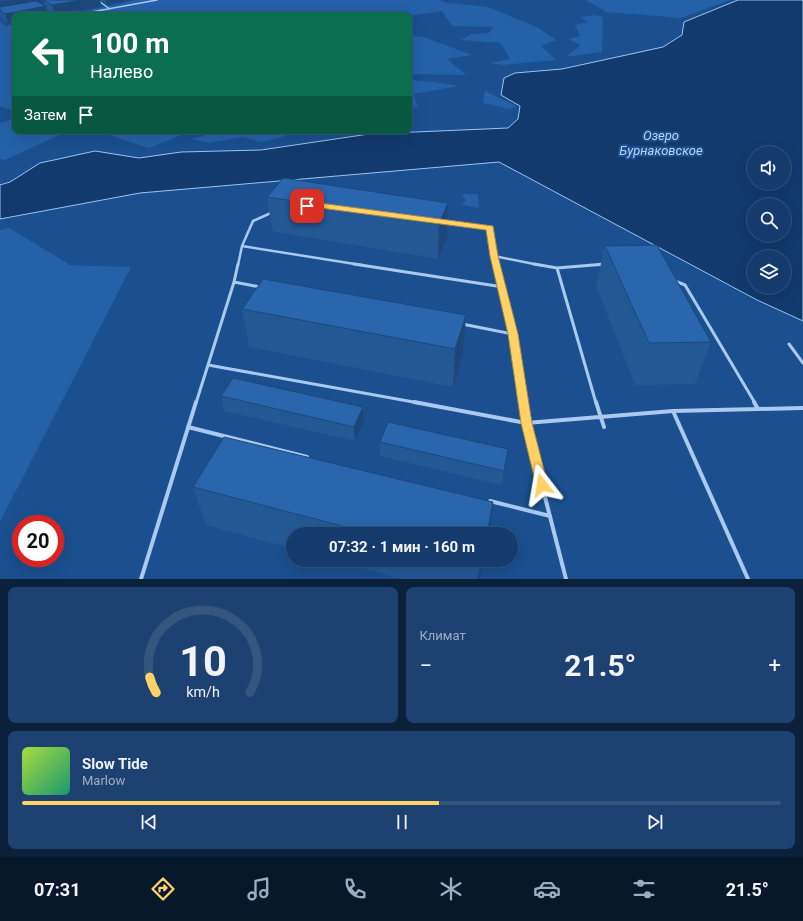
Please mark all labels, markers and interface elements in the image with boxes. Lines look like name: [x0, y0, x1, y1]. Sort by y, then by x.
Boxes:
text: 100 m: [90, 27, 169, 60]
icon: left: [24, 28, 76, 80]
text: Налево: [90, 61, 153, 82]
icon: arrive: [75, 104, 97, 126]
text: Затем: [24, 106, 67, 124]
water label: Озеро Бурнаковское: [619, 128, 703, 158]
map controls: [747, 146, 791, 294]
button: sound: [747, 146, 791, 190]
pin: [290, 189, 324, 223]
icon: arrive: [296, 195, 318, 217]
button: search: [747, 198, 791, 242]
button: layers: [747, 250, 791, 294]
position arrow: [521, 464, 563, 506]
speed limit sign: 20: [12, 515, 64, 567]
text: 07:32 · 1 мин · 160 m: [329, 538, 475, 556]
text: Климат: [420, 628, 466, 643]
text: 10: [179, 637, 227, 686]
text: 21.5°: [564, 648, 636, 683]
text: −: [420, 653, 432, 678]
text: +: [769, 653, 781, 678]
text: km/h: [186, 684, 220, 700]
text: Slow Tide: [82, 755, 148, 773]
text: Marlow: [82, 773, 125, 788]
icon: previous: [138, 811, 160, 833]
icon: pause: [391, 811, 413, 833]
icon: next: [644, 811, 666, 833]
icon: directions: [149, 875, 177, 903]
icon: music: [245, 875, 273, 903]
icon: phone: [341, 875, 369, 903]
icon: climate: [437, 875, 465, 903]
icon: car: [533, 875, 561, 903]
icon: filters: [630, 875, 658, 903]
text: 07:31: [34, 879, 80, 900]
text: 21.5°: [726, 879, 769, 900]

